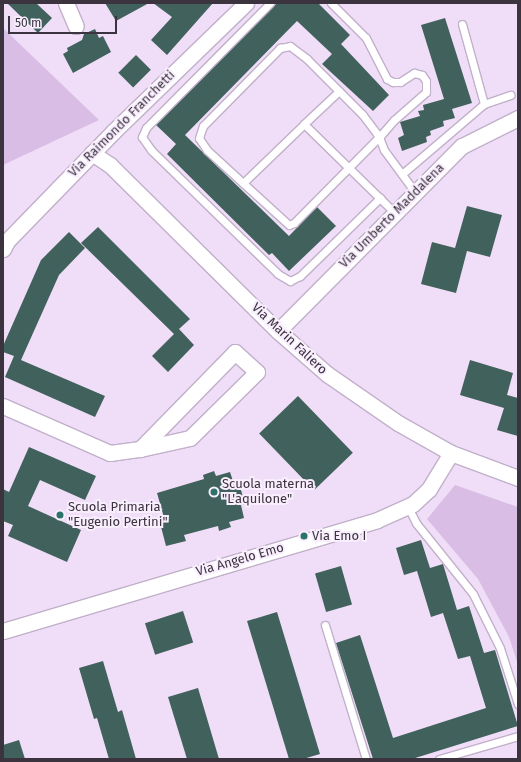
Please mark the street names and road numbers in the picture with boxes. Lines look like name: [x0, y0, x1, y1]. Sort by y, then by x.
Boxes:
street label: Via Raimondo Franchetti: [66, 68, 178, 180]
street label: Via Umberto Maddalena: [336, 160, 448, 272]
street label: Via Marin Faliero: [248, 300, 330, 378]
street label: Via Angelo Emo: [194, 540, 286, 580]

